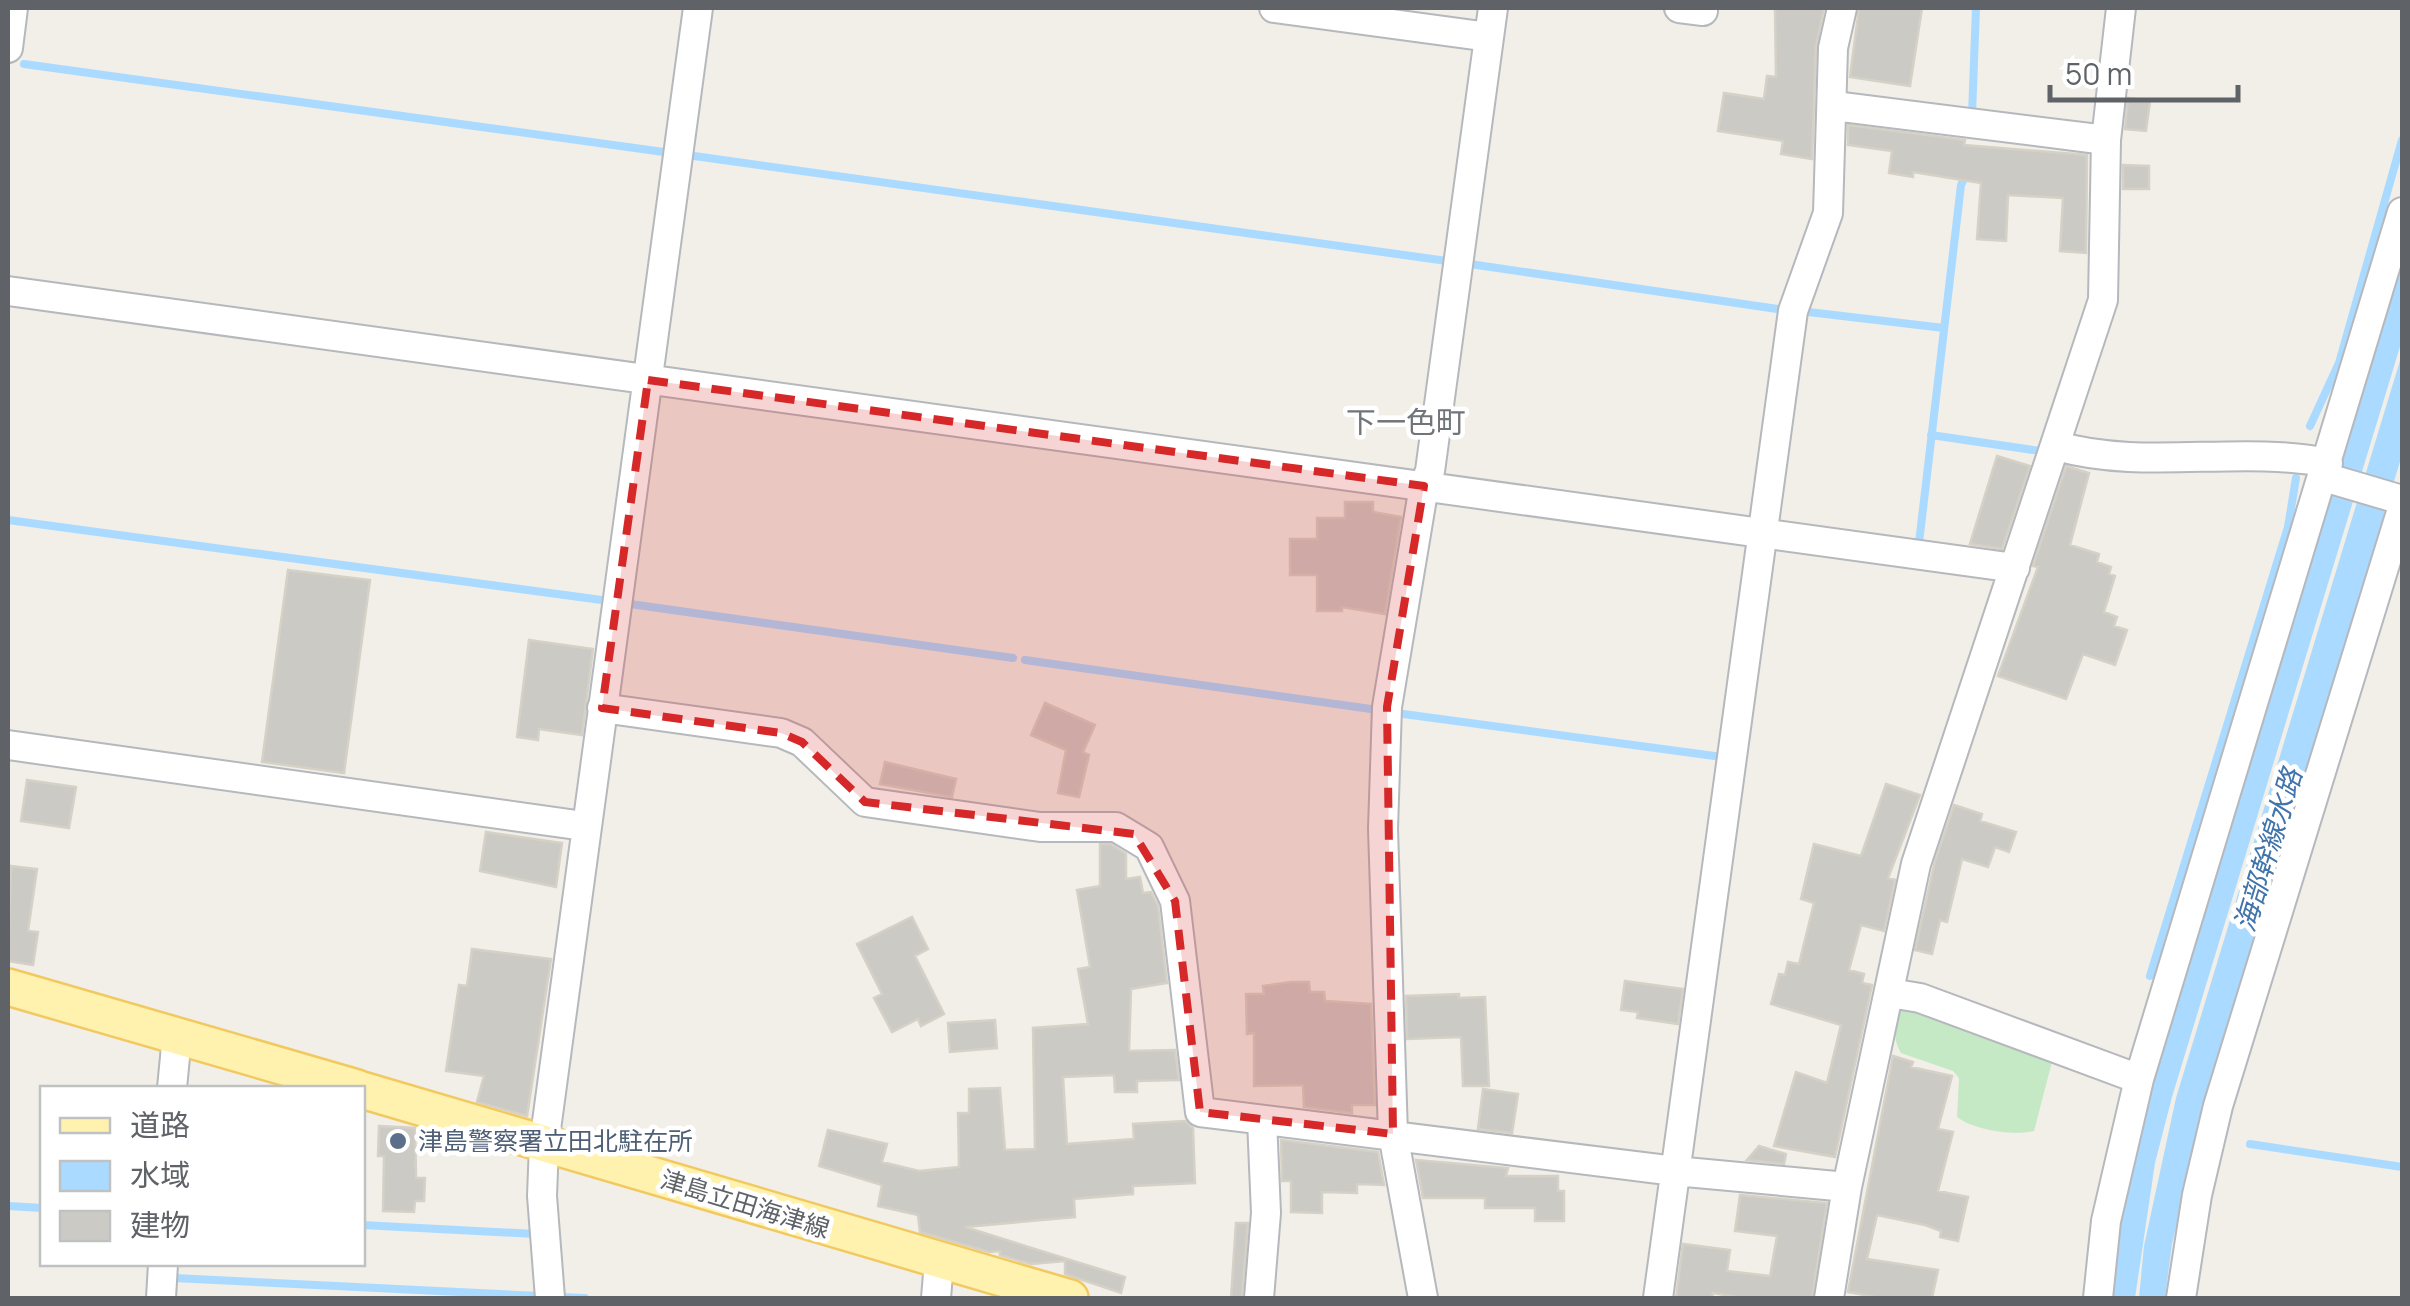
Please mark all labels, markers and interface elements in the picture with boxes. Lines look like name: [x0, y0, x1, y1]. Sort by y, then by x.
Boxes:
scale bar: [2050, 40, 2238, 102]
text: 50 m: [2065, 53, 2132, 94]
district label: 下一色町: [1346, 401, 1466, 442]
water label: 海部幹線水路: [2224, 762, 2310, 936]
legend: [40, 1086, 365, 1266]
text: 道路: [130, 1104, 190, 1145]
place label: 津島警察署立田北駐在所: [418, 1123, 693, 1158]
marker: 津島警察署立田北駐在所: [387, 1130, 409, 1152]
text: 水域: [130, 1154, 190, 1195]
street label: 津島立田海津線: [656, 1161, 834, 1246]
text: 建物: [130, 1204, 190, 1245]

